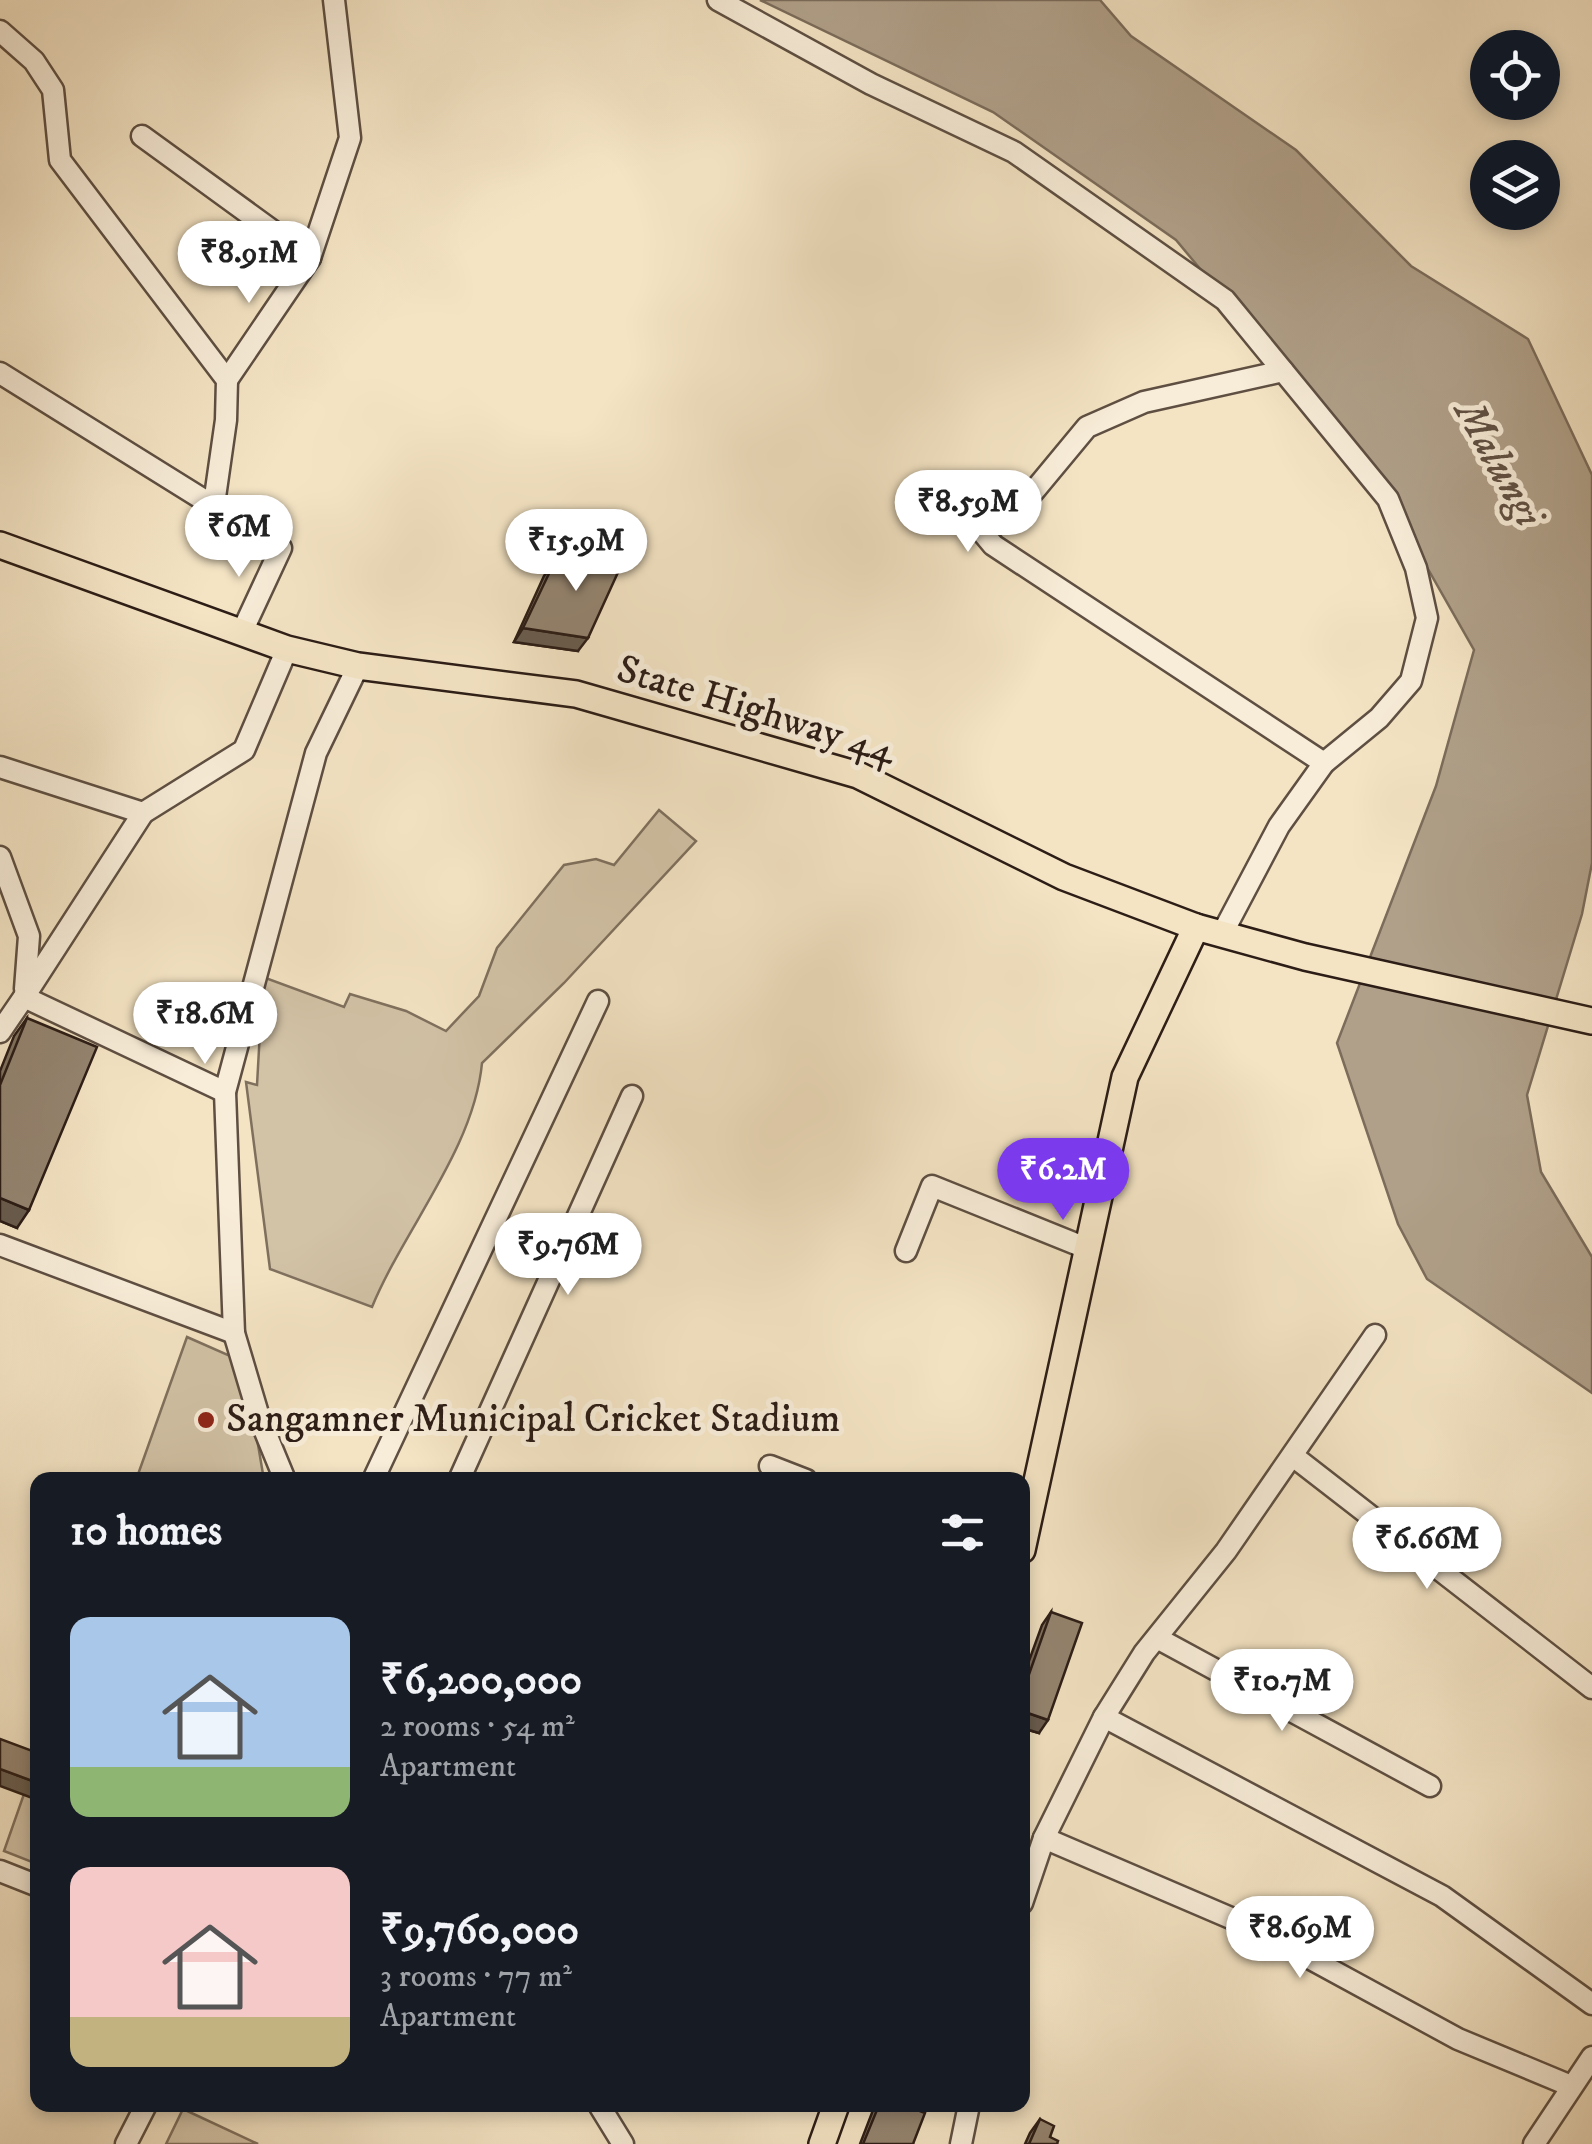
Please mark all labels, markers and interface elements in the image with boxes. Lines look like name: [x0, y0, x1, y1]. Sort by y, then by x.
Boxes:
map controls: [1470, 30, 1560, 230]
button: locate: [1470, 30, 1560, 120]
button: layers: [1470, 140, 1560, 230]
pin: ₹8.91M: [168, 221, 330, 306]
text: ₹8.91M: [200, 233, 298, 273]
water label: Malungi: [1441, 389, 1555, 538]
pin: ₹8.59M: [887, 470, 1049, 555]
text: ₹8.59M: [917, 482, 1019, 522]
pin: ₹6M: [191, 495, 287, 580]
text: ₹6M: [207, 507, 271, 547]
pin: ₹15.9M: [495, 509, 657, 594]
text: ₹15.9M: [527, 521, 625, 561]
street label: State Highway 44: [611, 645, 902, 777]
pin: ₹18.6M: [124, 982, 286, 1067]
text: ₹18.6M: [155, 994, 255, 1034]
pin: ₹6.2M: [993, 1138, 1133, 1223]
text: ₹6.2M: [1019, 1150, 1107, 1190]
pin: ₹9.76M: [487, 1213, 649, 1298]
text: ₹9.76M: [517, 1225, 619, 1265]
place label: Sangamner Municipal Cricket Stadium: [226, 1395, 840, 1445]
marker: Sangamner Municipal Cricket Stadium: [195, 1409, 217, 1431]
icon: filters: [935, 1505, 990, 1560]
text: 10 homes: [70, 1506, 222, 1558]
pin: ₹6.66M: [1346, 1507, 1508, 1592]
text: ₹6.66M: [1374, 1519, 1480, 1559]
pin: ₹10.7M: [1201, 1649, 1363, 1734]
text: ₹6,200,000: [380, 1655, 582, 1707]
icon: home: [150, 1657, 270, 1777]
text: ₹10.7M: [1233, 1661, 1331, 1701]
text: 2 rooms · 54 m²: [380, 1707, 575, 1747]
text: Apartment: [380, 1747, 516, 1787]
pin: ₹8.69M: [1219, 1896, 1381, 1981]
text: ₹9,760,000: [380, 1905, 579, 1957]
icon: home: [150, 1907, 270, 2027]
text: ₹8.69M: [1248, 1908, 1352, 1948]
text: 3 rooms · 77 m²: [380, 1957, 572, 1997]
text: Apartment: [380, 1997, 516, 2037]

